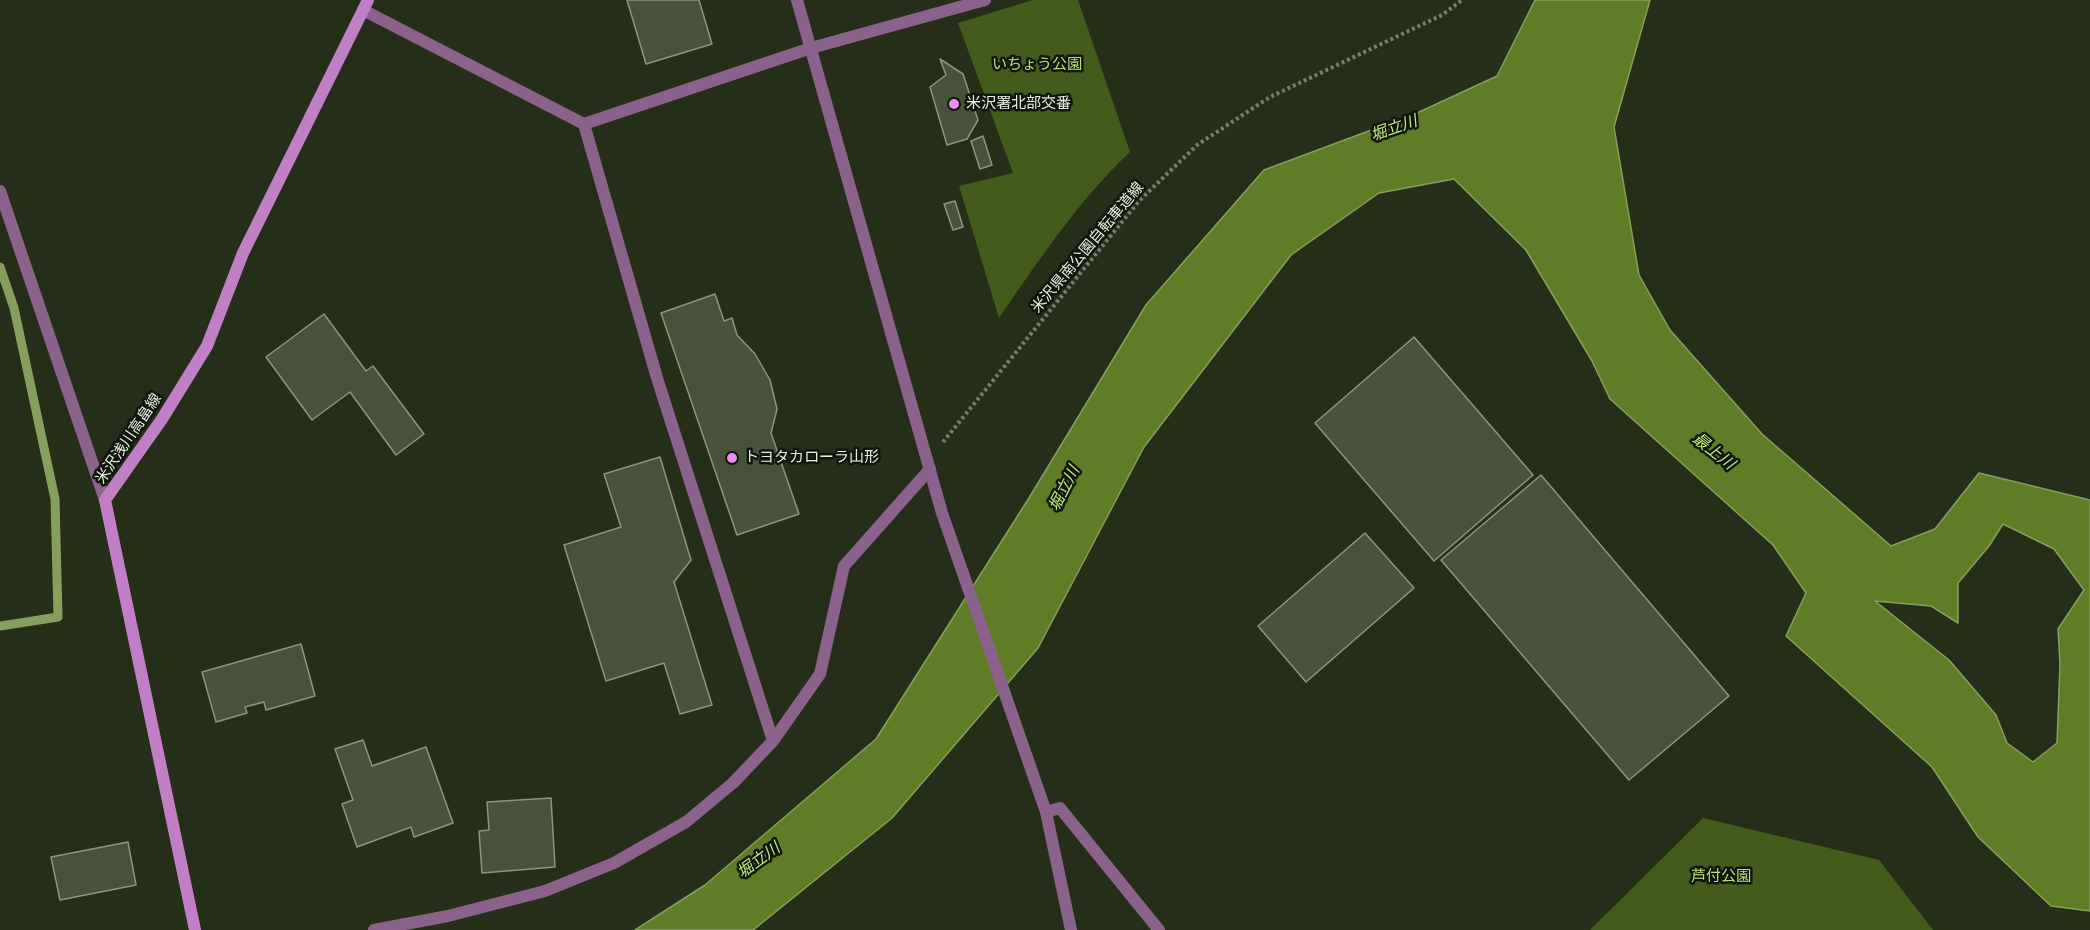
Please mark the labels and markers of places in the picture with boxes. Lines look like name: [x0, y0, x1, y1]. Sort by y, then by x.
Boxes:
place label: 米沢署北部交番: [966, 95, 1071, 113]
marker: 米沢署北部交番: [947, 97, 961, 111]
place label: トヨタカローラ山形: [744, 449, 879, 467]
marker: トヨタカローラ山形: [725, 451, 739, 465]

